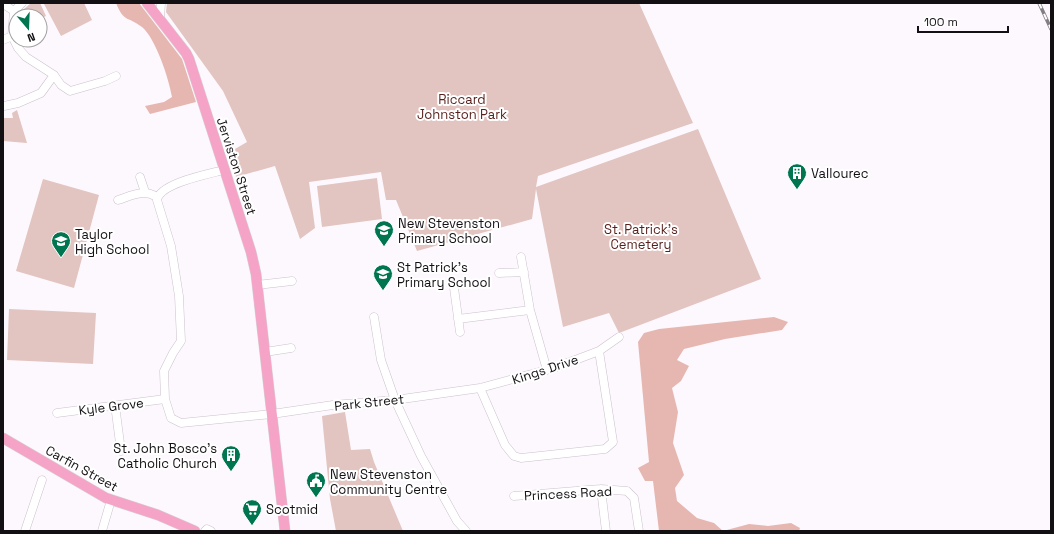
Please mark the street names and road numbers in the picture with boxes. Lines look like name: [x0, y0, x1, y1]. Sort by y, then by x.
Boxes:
street label: Jerviston Street: [213, 115, 260, 217]
street label: Kings Drive: [510, 351, 580, 388]
street label: Park Street: [333, 390, 405, 415]
street label: Kyle Grove: [78, 394, 145, 419]
street label: Carfin Street: [42, 442, 121, 495]
street label: Princess Road: [523, 483, 613, 504]

